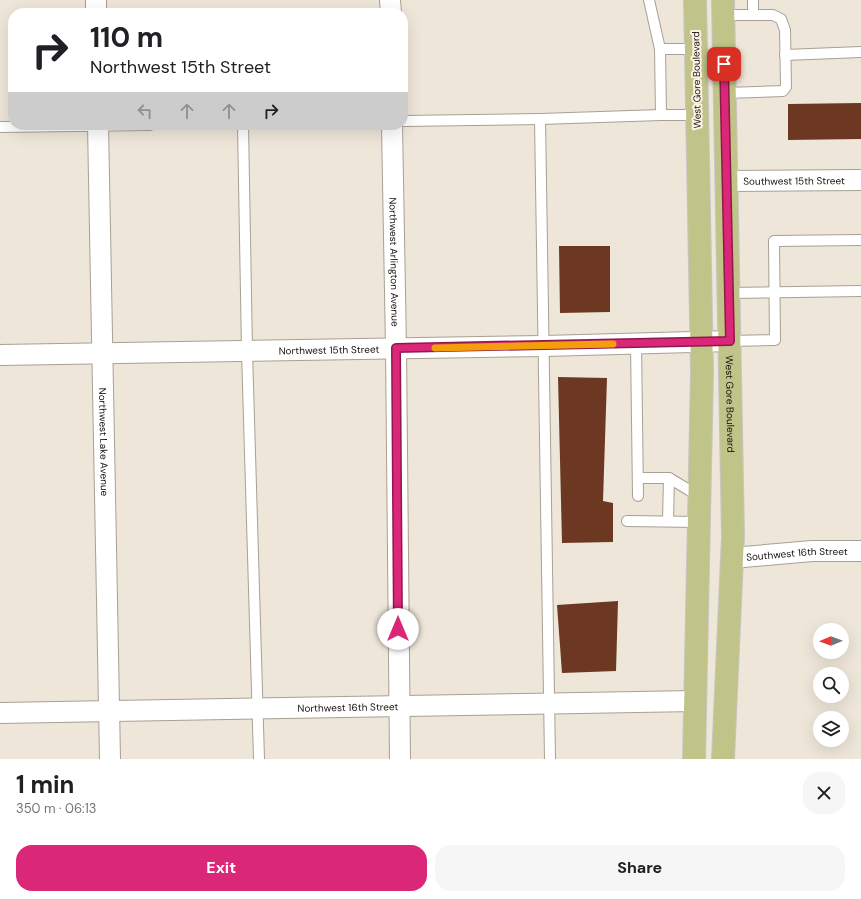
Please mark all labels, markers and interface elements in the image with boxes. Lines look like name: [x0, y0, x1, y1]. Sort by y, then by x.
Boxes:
text: 110 m: [90, 19, 163, 56]
icon: right: [24, 24, 76, 76]
street label: West Gore Boulevard: [689, 31, 704, 129]
pin: [707, 47, 741, 81]
icon: arrive: [713, 53, 735, 75]
text: Northwest 15th Street: [90, 55, 271, 79]
icon: left: [134, 100, 156, 122]
icon: ahead: [176, 100, 198, 122]
icon: ahead: [218, 100, 240, 122]
icon: right: [260, 100, 282, 122]
street label: Southwest 15th Street: [743, 174, 845, 188]
street label: Northwest Arlington Avenue: [386, 197, 402, 327]
street label: Northwest 15th Street: [278, 343, 380, 357]
street label: West Gore Boulevard: [723, 355, 737, 453]
street label: Northwest Lake Avenue: [96, 388, 111, 497]
street label: Southwest 16th Street: [746, 545, 848, 564]
position arrow: [377, 608, 419, 650]
north arrow: [813, 623, 849, 659]
map controls: [813, 623, 849, 747]
button: search: [813, 667, 849, 703]
street label: Northwest 16th Street: [297, 700, 399, 715]
button: layers: [813, 711, 849, 747]
text: 1 min: [16, 769, 74, 800]
button: close: [803, 772, 845, 814]
text: 350 m · 06:13: [16, 800, 96, 817]
button: Exit: [16, 845, 427, 891]
button: Share: [435, 845, 845, 891]

